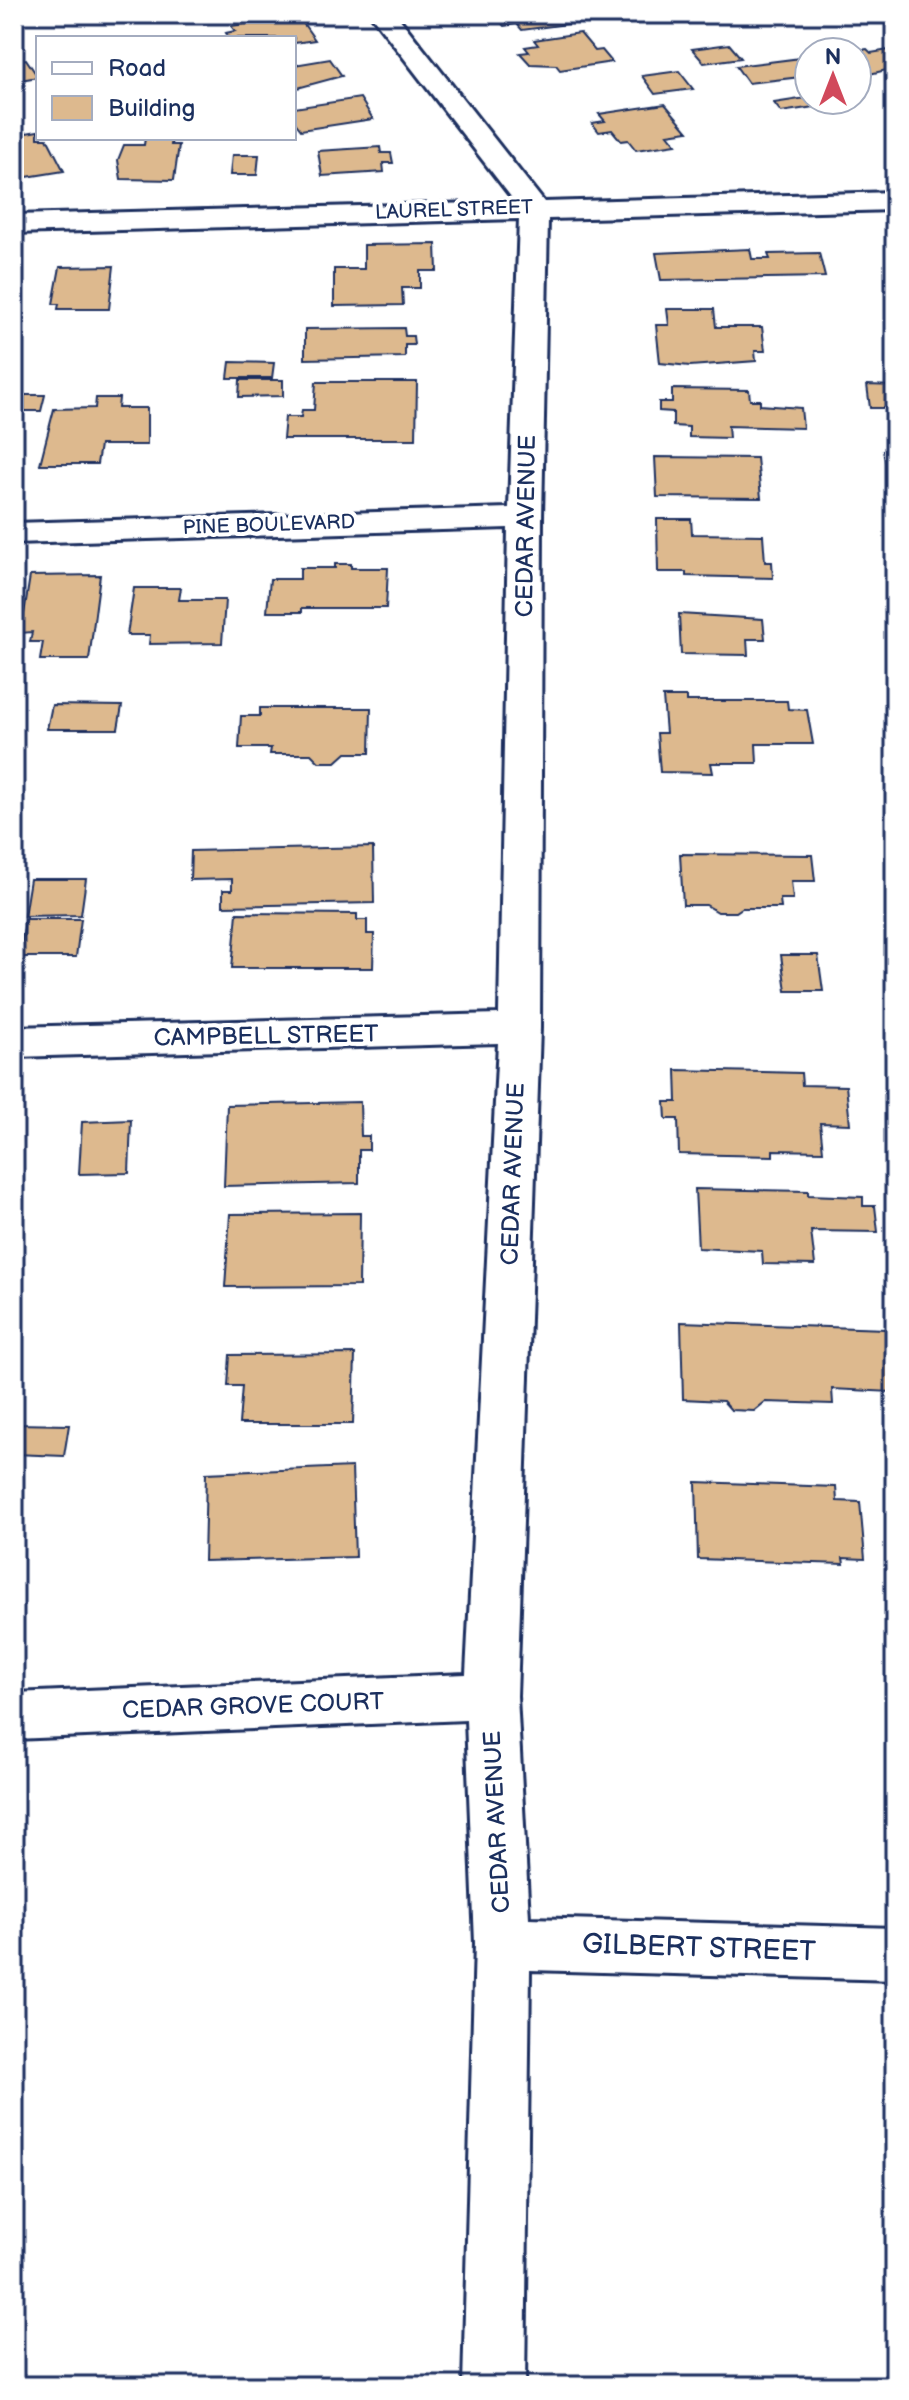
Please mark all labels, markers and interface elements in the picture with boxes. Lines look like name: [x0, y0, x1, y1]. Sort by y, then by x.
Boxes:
legend: [36, 36, 296, 140]
north arrow: [793, 36, 873, 116]
text: N: [825, 44, 841, 71]
text: Road: [108, 54, 166, 83]
text: Building: [108, 94, 195, 123]
street label: LAUREL STREET: [375, 195, 533, 225]
street label: CEDAR AVENUE: [510, 434, 542, 618]
street label: PINE BOULEVARD: [182, 510, 356, 540]
street label: CAMPBELL STREET: [153, 1020, 379, 1052]
street label: CEDAR AVENUE: [495, 1082, 531, 1266]
street label: CEDAR GROVE COURT: [121, 1687, 385, 1725]
street label: CEDAR AVENUE: [478, 1730, 516, 1914]
street label: GILBERT STREET: [581, 1927, 817, 1969]

